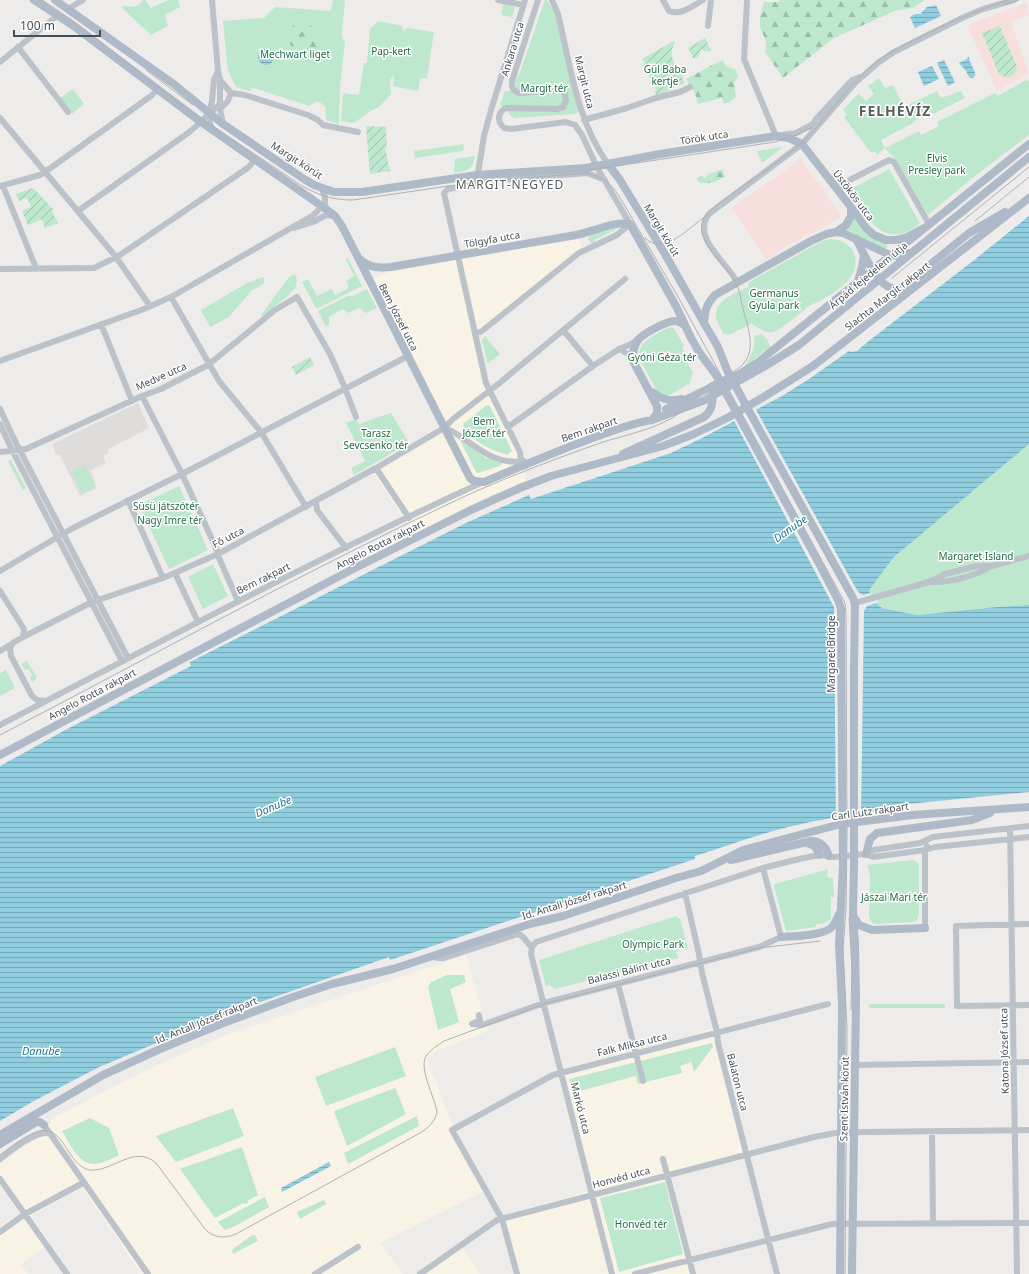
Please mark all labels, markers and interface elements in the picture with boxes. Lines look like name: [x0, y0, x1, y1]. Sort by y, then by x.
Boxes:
scale bar: [14, 12, 100, 38]
text: 100 m: [20, 17, 55, 34]
street label: Ankara utca: [497, 20, 527, 78]
park label: Pap-kert: [371, 44, 411, 58]
park label: Mechwart liget: [260, 47, 330, 61]
street label: Margit utca: [572, 54, 598, 110]
park label: Gül Baba kertje: [644, 62, 686, 88]
park label: Margit tér: [520, 81, 568, 95]
district label: FELHÉVÍZ: [859, 101, 931, 120]
street label: Török utca: [679, 126, 729, 148]
street label: Margit körút: [268, 138, 326, 182]
park label: Elvis Presley park: [908, 151, 966, 177]
street label: Üstökös utca: [830, 167, 878, 223]
district label: MARGIT-NEGYED: [456, 176, 564, 193]
street label: Margit körút: [641, 201, 683, 259]
street label: Tölgyfa utca: [463, 227, 521, 251]
street label: Árpád fejedelem útja: [826, 238, 910, 312]
street label: Slachta Margit rakpart: [842, 258, 933, 334]
street label: Bem József utca: [376, 281, 422, 353]
park label: Germanus Gyula park: [749, 286, 800, 312]
park label: Gyóni Géza tér: [628, 350, 696, 364]
street label: Medve utca: [133, 359, 189, 393]
street label: Bem rakpart: [559, 413, 619, 445]
park label: Bem József tér: [461, 414, 506, 440]
park label: Tarasz Sevcsenko tér: [344, 426, 408, 452]
park label: Süsü játszótér: [133, 499, 199, 513]
water label: Danube: [770, 511, 810, 545]
park label: Nagy Imre tér: [137, 513, 203, 527]
street label: Angelo Rotta rakpart: [333, 515, 427, 572]
street label: Fő utca: [210, 523, 246, 551]
park label: Margaret Island: [939, 549, 1013, 563]
street label: Bem rakpart: [234, 559, 293, 597]
street label: Margaret Bridge: [824, 615, 838, 693]
street label: Angelo Rotta rakpart: [46, 665, 139, 723]
water label: Danube: [252, 791, 294, 820]
street label: Carl Lutz rakpart: [830, 799, 910, 823]
street label: Id. Antall József rakpart: [520, 877, 628, 923]
park label: Jászai Mari tér: [860, 890, 927, 904]
park label: Olympic Park: [622, 937, 685, 951]
street label: Balassi Bálint utca: [586, 953, 672, 987]
street label: Id. Antall József rakpart: [153, 993, 259, 1047]
street label: Katona József utca: [996, 1008, 1012, 1094]
street label: Falk Miksa utca: [596, 1029, 668, 1059]
water label: Danube: [22, 1043, 61, 1058]
street label: Balaton utca: [724, 1052, 752, 1112]
street label: Szent István körút: [836, 1056, 852, 1142]
street label: Markó utca: [568, 1081, 594, 1135]
street label: Honvéd utca: [591, 1163, 651, 1191]
park label: Honvéd tér: [615, 1217, 667, 1231]

